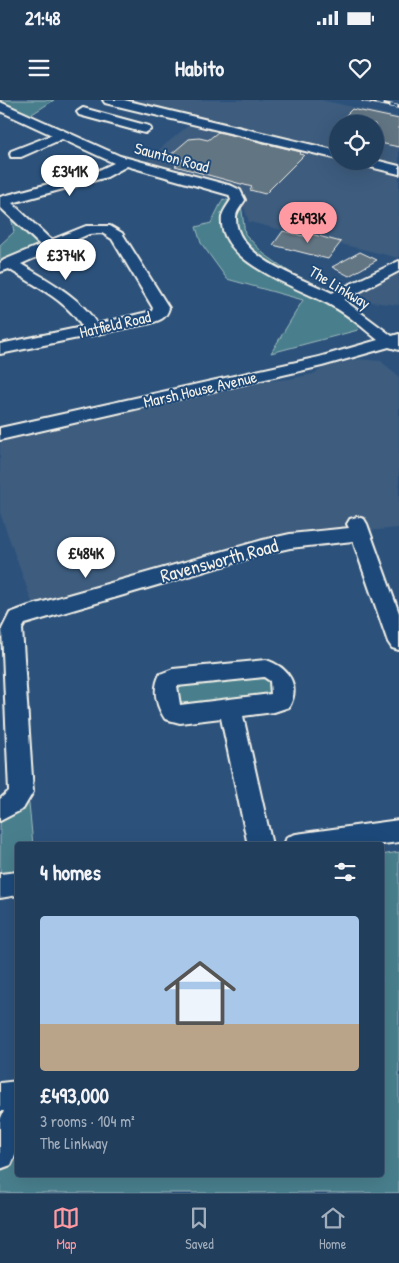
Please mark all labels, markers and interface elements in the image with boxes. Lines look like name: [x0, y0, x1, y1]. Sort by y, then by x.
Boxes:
text: 21:48: [25, 5, 61, 31]
text: Habito: [175, 53, 224, 83]
icon: menu: [25, 54, 53, 82]
icon: heart: [346, 54, 374, 82]
map controls: [329, 115, 384, 170]
button: locate: [329, 115, 384, 170]
street label: Saunton Road: [132, 136, 212, 178]
pin: £341K: [35, 154, 105, 197]
text: £341K: [52, 160, 88, 182]
pin: £493K: [273, 202, 343, 244]
text: £493K: [290, 207, 326, 229]
pin: £374K: [31, 238, 101, 281]
text: £374K: [47, 244, 85, 266]
street label: The Linkway: [305, 260, 375, 314]
street label: Hatfield Road: [77, 305, 153, 343]
street label: Marsh House Avenue: [141, 365, 259, 413]
street label: Ravensworth Road: [157, 532, 281, 588]
pin: £484K: [51, 536, 121, 579]
text: £484K: [68, 542, 104, 564]
text: 4 homes: [40, 858, 101, 887]
icon: filters: [331, 858, 359, 886]
icon: home: [155, 948, 245, 1038]
text: £493,000: [40, 1081, 109, 1110]
text: 3 rooms · 104 m²: [40, 1110, 135, 1132]
text: The Linkway: [40, 1132, 108, 1154]
tab: Map: [52, 1204, 80, 1253]
tab: Saved: [185, 1204, 214, 1253]
tab: Home: [319, 1204, 347, 1253]

